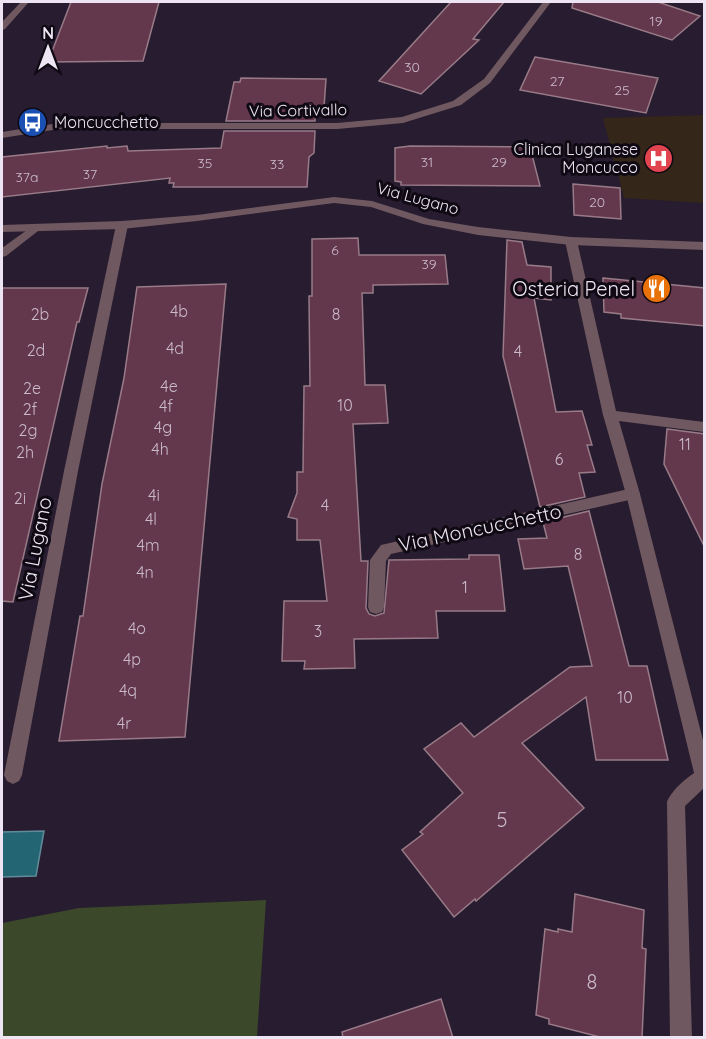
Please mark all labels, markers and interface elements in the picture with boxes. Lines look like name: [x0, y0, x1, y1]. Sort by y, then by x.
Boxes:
house number: 19: [650, 12, 663, 30]
north arrow: [18, 18, 78, 78]
text: N: [42, 23, 54, 43]
house number: 30: [404, 58, 420, 76]
house number: 27: [550, 72, 564, 90]
house number: 25: [614, 81, 630, 99]
street label: Via Cortivallo: [249, 99, 347, 121]
bus stop icon: Moncucchetto: [17, 106, 49, 138]
place label: Moncucchetto: [54, 112, 159, 132]
place label: Clinica Luganese Moncucco: [514, 139, 638, 177]
hospital icon: Clinica Luganese Moncucco: [643, 142, 675, 174]
house number: 31: [421, 153, 433, 171]
house number: 29: [491, 153, 507, 171]
house number: 35: [198, 154, 212, 172]
house number: 33: [270, 155, 284, 173]
house number: 37: [83, 165, 97, 183]
house number: 37a: [15, 168, 39, 186]
street label: Via Lugano: [375, 177, 461, 219]
house number: 20: [589, 193, 605, 211]
house number: 6: [331, 241, 339, 259]
house number: 39: [421, 255, 437, 273]
restaurant icon: Osteria Penel: [640, 273, 672, 305]
place label: Osteria Penel: [512, 276, 635, 301]
house number: 4b: [170, 301, 188, 321]
house number: 2b: [31, 304, 49, 324]
house number: 8: [332, 304, 340, 324]
house number: 4d: [166, 338, 184, 358]
house number: 2d: [27, 340, 45, 360]
house number: 4: [514, 341, 522, 361]
house number: 4e: [160, 376, 178, 396]
house number: 2e: [23, 378, 41, 398]
house number: 10: [337, 395, 353, 415]
house number: 4f: [159, 396, 173, 416]
house number: 2f: [23, 399, 38, 419]
house number: 4g: [154, 417, 172, 437]
house number: 2g: [19, 420, 37, 440]
house number: 11: [679, 434, 691, 454]
house number: 4h: [151, 439, 169, 459]
house number: 2h: [16, 442, 34, 462]
house number: 6: [555, 449, 564, 469]
house number: 4i: [148, 485, 160, 505]
house number: 2i: [14, 488, 26, 508]
street label: Via Lugano: [12, 495, 57, 603]
house number: 4: [321, 495, 329, 515]
street label: Via Moncucchetto: [396, 498, 564, 557]
house number: 4l: [145, 509, 157, 529]
house number: 4m: [136, 535, 160, 555]
house number: 8: [574, 544, 582, 564]
house number: 4n: [136, 562, 154, 582]
house number: 1: [462, 577, 468, 597]
house number: 4o: [128, 618, 146, 638]
house number: 3: [314, 621, 322, 641]
house number: 4p: [123, 649, 141, 669]
house number: 4q: [119, 680, 137, 700]
house number: 10: [617, 687, 633, 707]
house number: 4r: [117, 713, 131, 733]
house number: 5: [497, 807, 507, 832]
house number: 8: [587, 969, 597, 994]

